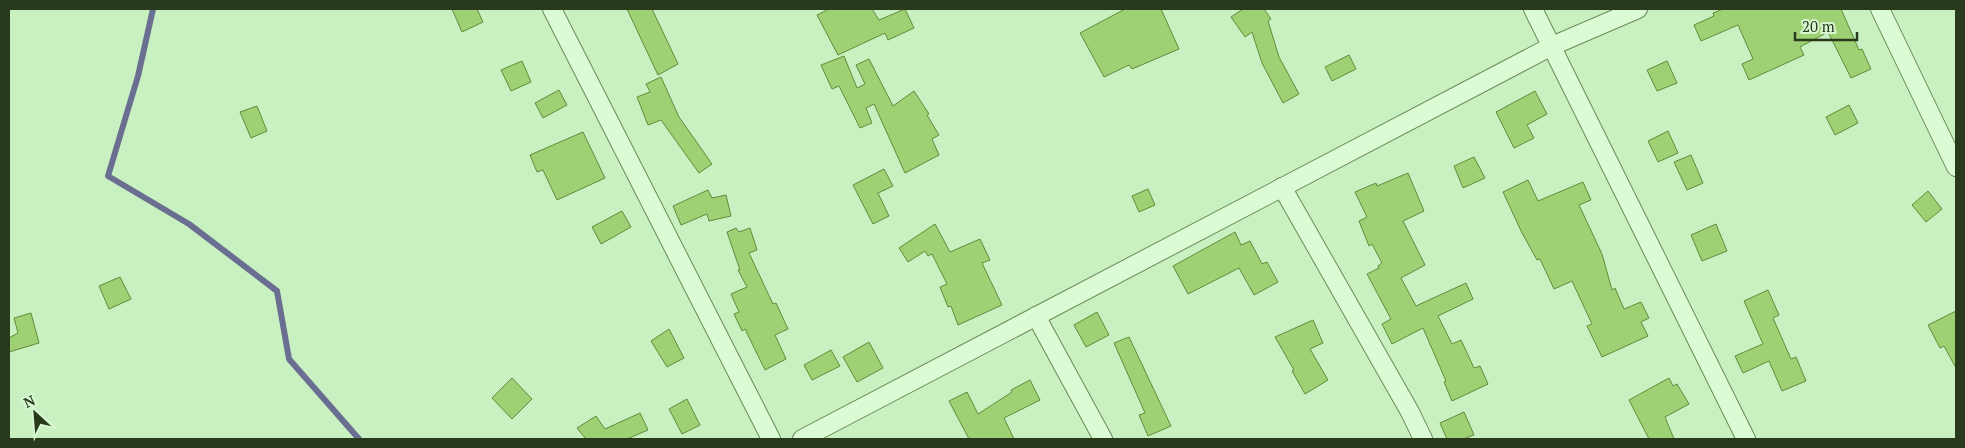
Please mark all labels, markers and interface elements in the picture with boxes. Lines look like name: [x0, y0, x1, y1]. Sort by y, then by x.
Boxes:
scale bar: [1795, 10, 1858, 42]
text: 20 m: [1802, 16, 1835, 36]
north arrow: [10, 388, 60, 438]
text: N: [20, 390, 38, 412]

